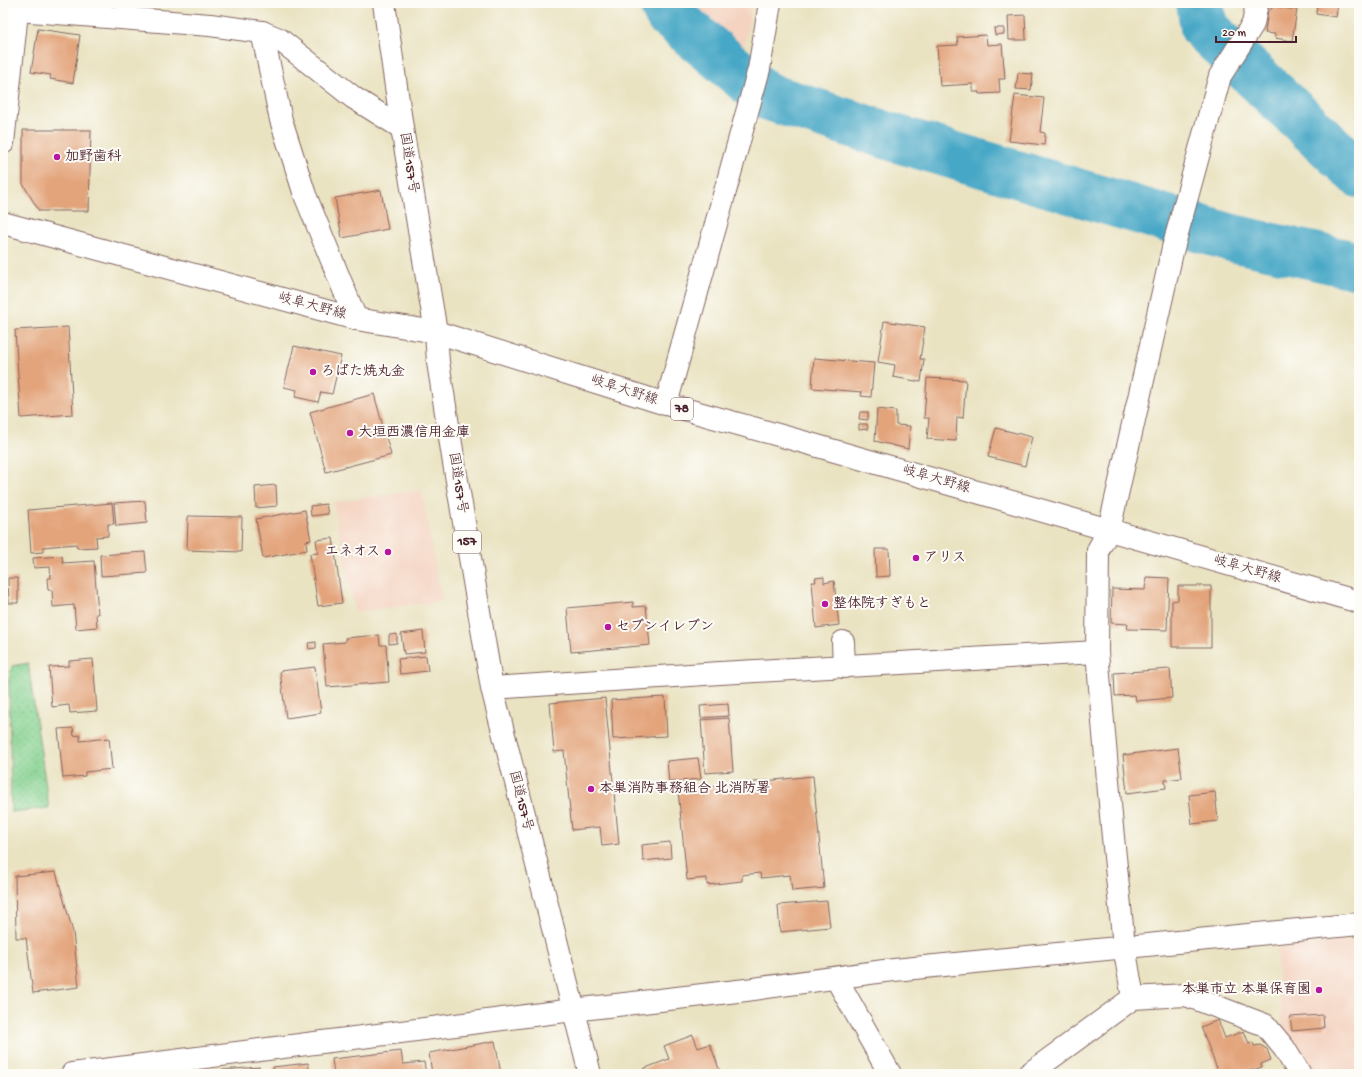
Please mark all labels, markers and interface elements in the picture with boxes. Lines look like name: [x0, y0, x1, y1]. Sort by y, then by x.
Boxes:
scale bar: [1216, 18, 1296, 44]
text: 20 m: [1222, 27, 1247, 41]
street label: 国道157号: [395, 131, 421, 195]
place label: 加野歯科: [65, 148, 122, 166]
marker: 加野歯科: [52, 152, 62, 162]
street label: 岐阜大野線: [276, 290, 348, 324]
place label: ろばた焼丸金: [321, 364, 405, 381]
marker: ろばた焼丸金: [308, 367, 318, 377]
street label: 岐阜大野線: [588, 372, 660, 410]
road number: 78: [671, 398, 693, 420]
place label: 大垣西濃信用金庫: [358, 424, 470, 442]
marker: 大垣西濃信用金庫: [345, 428, 355, 438]
street label: 国道157号: [444, 451, 470, 515]
street label: 岐阜大野線: [900, 462, 972, 498]
road number: 157: [453, 531, 481, 553]
place label: エネオス: [325, 544, 380, 561]
marker: エネオス: [383, 547, 393, 557]
place label: アリス: [924, 550, 966, 567]
street label: 岐阜大野線: [1211, 552, 1283, 588]
marker: アリス: [911, 553, 921, 563]
place label: 整体院すぎもと: [833, 595, 931, 613]
marker: 整体院すぎもと: [820, 599, 830, 609]
place label: セブンイレブン: [616, 618, 714, 636]
marker: セブンイレブン: [603, 622, 613, 632]
street label: 国道157号: [504, 769, 536, 833]
place label: 本巣消防事務組合 北消防署: [599, 780, 770, 798]
marker: 本巣消防事務組合 北消防署: [586, 784, 596, 794]
place label: 本巣市立 本巣保育園: [1182, 981, 1311, 999]
marker: 本巣市立 本巣保育園: [1314, 985, 1324, 995]

